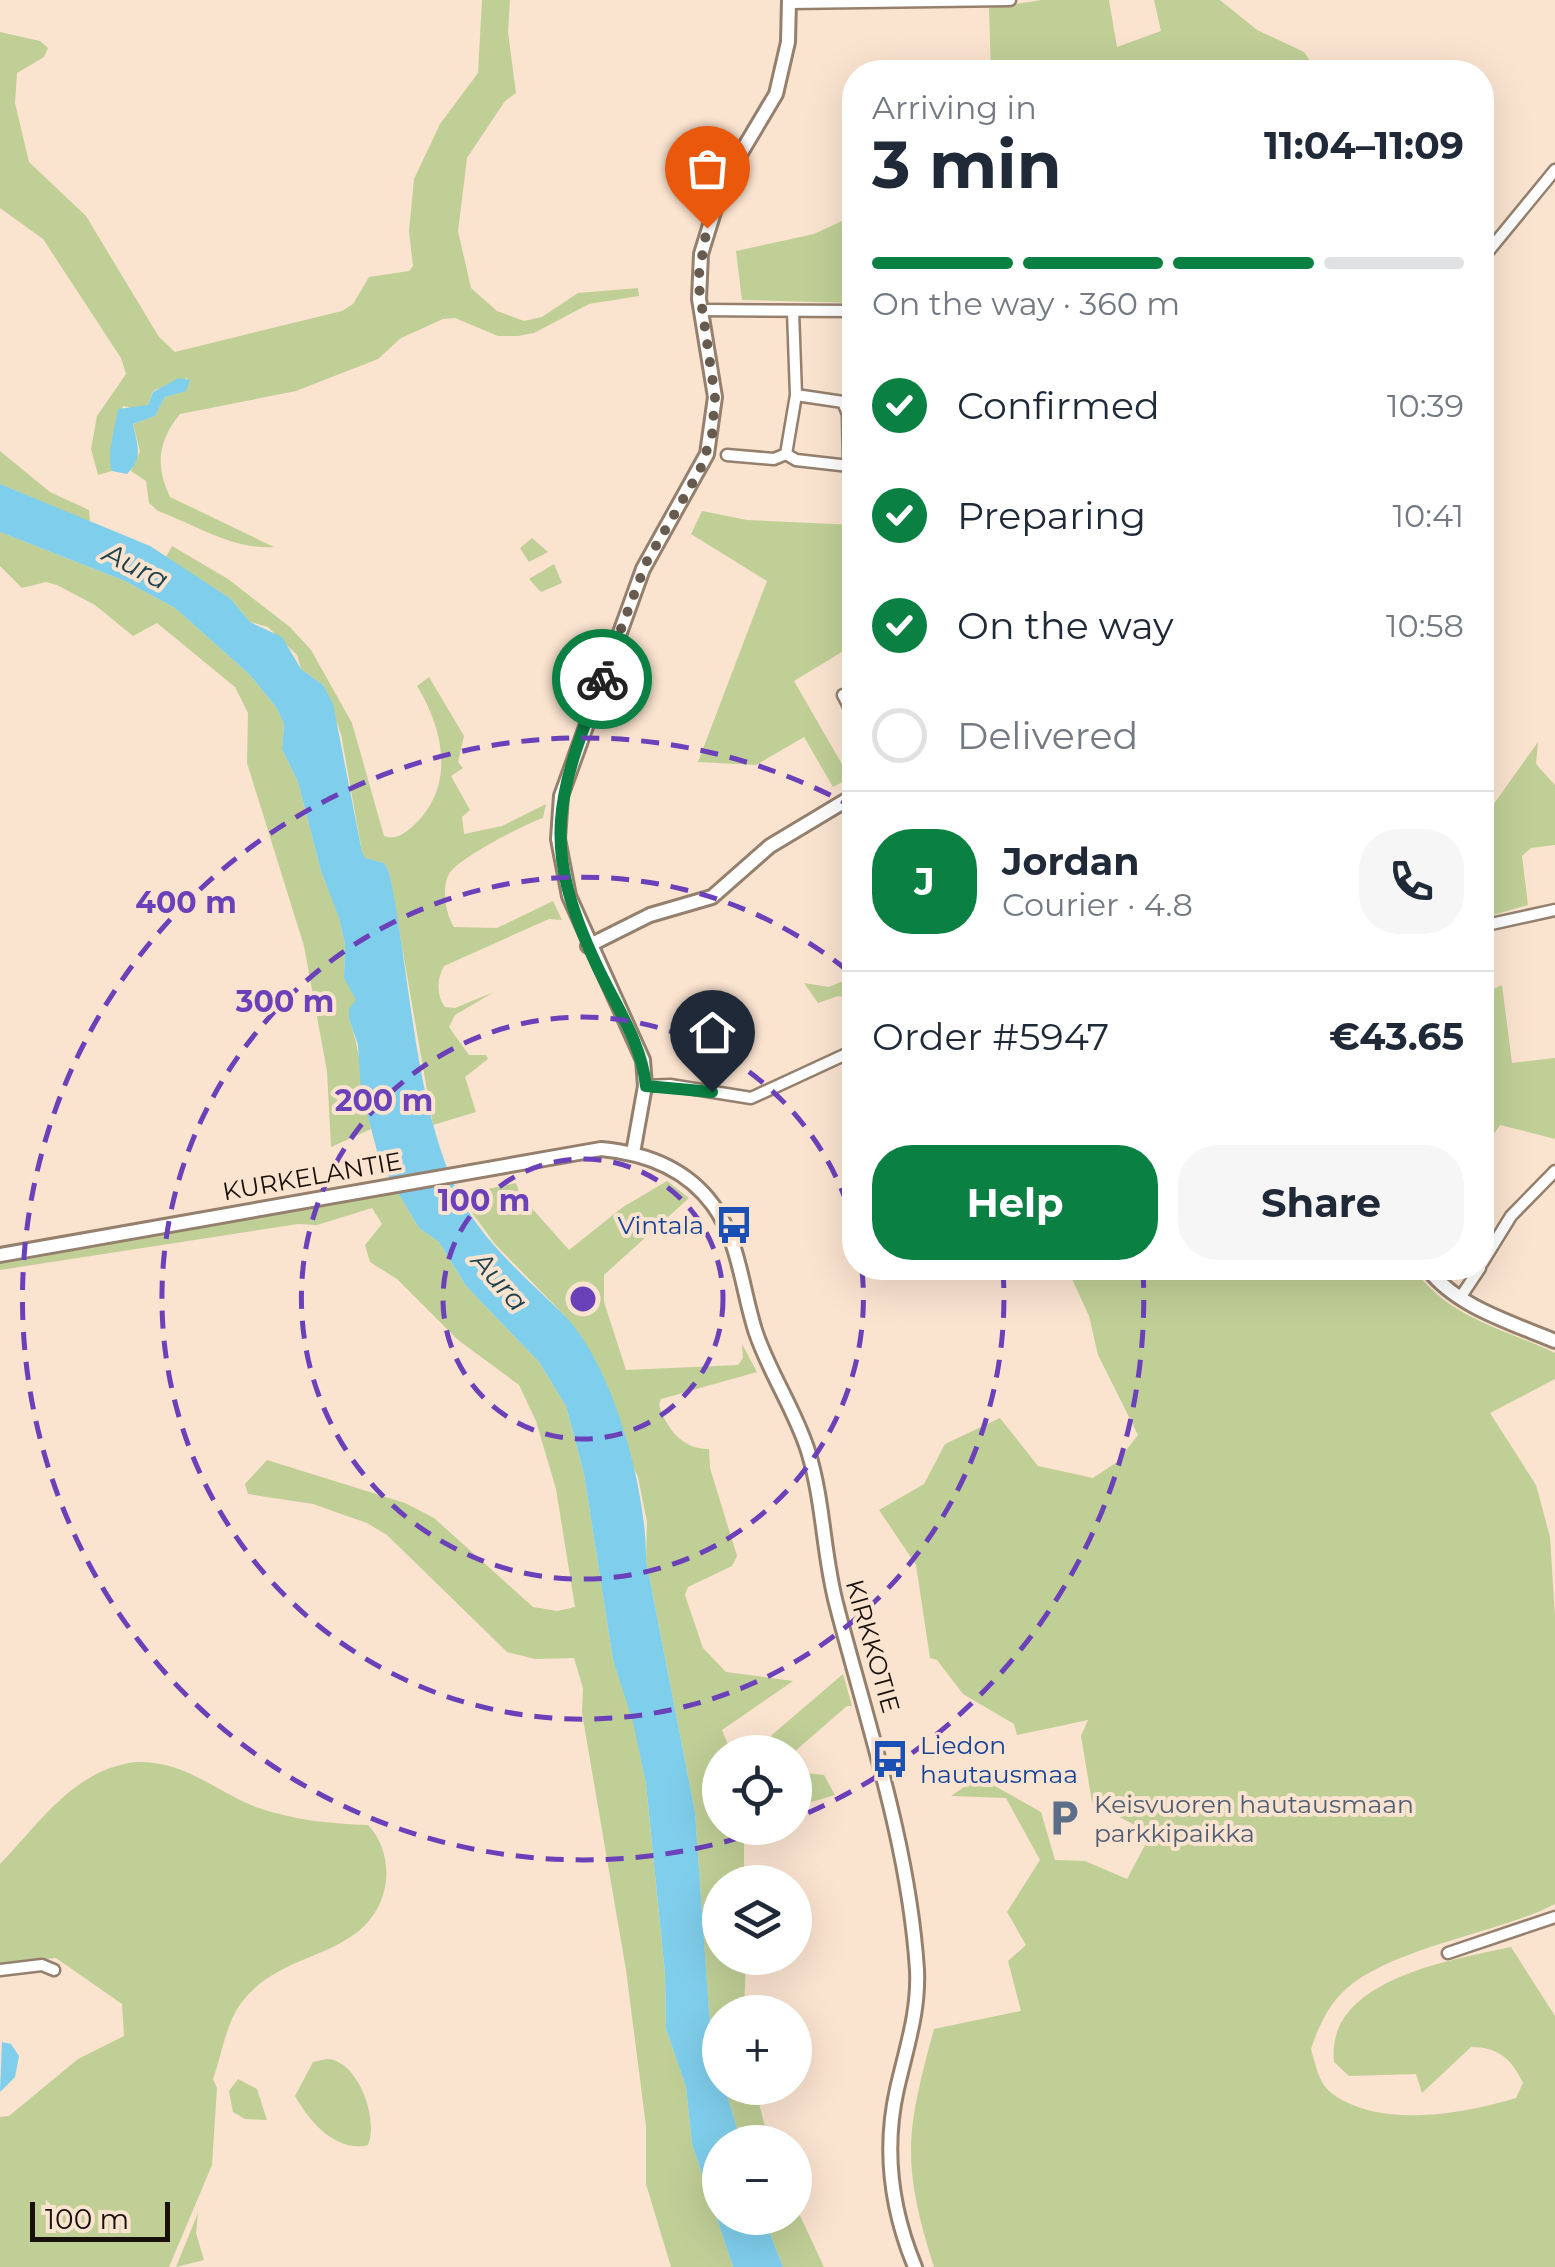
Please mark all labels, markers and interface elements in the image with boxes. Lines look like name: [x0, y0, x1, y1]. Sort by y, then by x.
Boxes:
text: Arriving in: [872, 88, 1037, 127]
text: 11:04–11:09: [1264, 122, 1464, 169]
text: 3 min: [872, 125, 1062, 204]
pin: [665, 126, 750, 229]
icon: bag: [680, 141, 735, 196]
text: On the way · 360 m: [872, 284, 1180, 323]
icon: check: [872, 378, 927, 433]
text: Confirmed: [957, 382, 1160, 429]
text: 10:39: [1387, 386, 1464, 425]
icon: check: [872, 488, 927, 543]
text: Preparing: [957, 492, 1146, 539]
text: 10:41: [1393, 496, 1464, 535]
water label: Aura: [96, 534, 174, 597]
icon: check: [872, 598, 927, 653]
text: On the way: [957, 602, 1174, 649]
text: 10:58: [1386, 606, 1464, 645]
courier: [552, 629, 652, 729]
icon: bike: [575, 652, 630, 707]
text: Delivered: [957, 712, 1138, 759]
button: phone: [1359, 829, 1464, 934]
text: Jordan: [1002, 838, 1140, 885]
text: J: [914, 858, 935, 905]
text: 400 m: [135, 884, 237, 921]
text: Courier · 4.8: [1002, 885, 1193, 924]
text: 300 m: [235, 983, 334, 1020]
pin: [670, 990, 755, 1093]
icon: home: [685, 1005, 740, 1060]
text: Order #5947: [872, 1013, 1109, 1060]
text: €43.65: [1329, 1013, 1464, 1060]
text: 200 m: [335, 1082, 433, 1119]
street label: KURKELANTIE: [220, 1145, 404, 1207]
button: Help: [872, 1145, 1158, 1260]
button: Share: [1178, 1145, 1464, 1260]
text: 100 m: [438, 1182, 530, 1219]
bus stop icon: Vintala: [713, 1204, 755, 1246]
place label: Vintala: [617, 1210, 704, 1240]
water label: Aura: [463, 1243, 535, 1318]
centre of rings: [565, 1281, 601, 1317]
street label: KIRKKOTIE: [840, 1576, 906, 1716]
place label: Liedon hautausmaa: [920, 1730, 1078, 1789]
map controls: [702, 1735, 812, 2235]
button: locate: [702, 1735, 812, 1845]
bus stop icon: Liedon hautausmaa: [869, 1738, 911, 1780]
place label: Keisvuoren hautausmaan parkkipaikka: [1094, 1789, 1414, 1848]
parking icon: Keisvuoren hautausmaan parkkipaikka: [1043, 1797, 1085, 1839]
button: layers: [702, 1865, 812, 1975]
button: +: [702, 1995, 812, 2105]
button: −: [702, 2125, 812, 2235]
scale bar: [30, 2197, 170, 2242]
text: 100 m: [45, 2202, 129, 2236]

